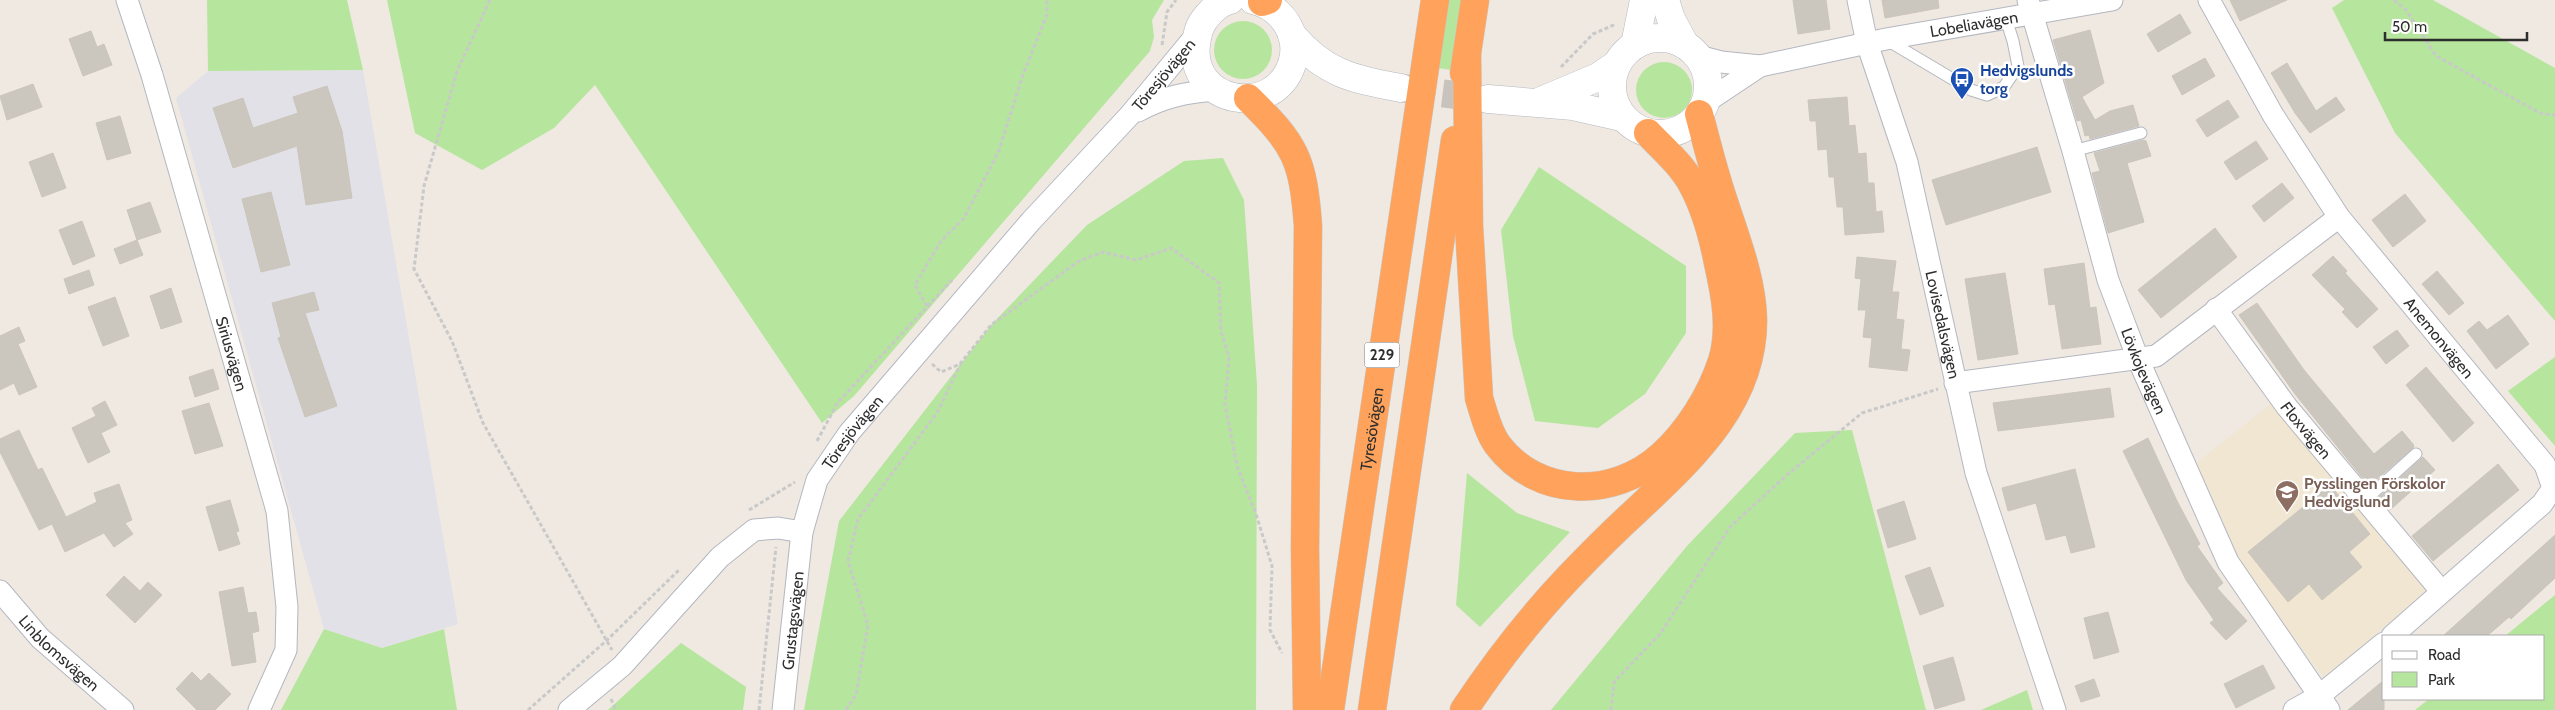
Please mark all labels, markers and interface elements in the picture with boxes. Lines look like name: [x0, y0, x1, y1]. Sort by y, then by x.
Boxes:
street label: Lobeliavägen: [1929, 7, 2019, 41]
scale bar: [2385, 10, 2528, 42]
text: 50 m: [2392, 18, 2427, 36]
street label: Töresjövägen: [1128, 35, 1199, 115]
place label: Hedvigslunds torg: [1980, 61, 2073, 98]
bus stop icon: Hedvigslunds torg: [1949, 66, 1975, 100]
street label: Lovisedalsvägen: [1921, 269, 1964, 381]
street label: Anemonvägen: [2400, 294, 2478, 382]
street label: Siriusvägen: [212, 314, 251, 393]
street label: Lövkojevägen: [2117, 325, 2170, 417]
road number: 229: [1364, 342, 1400, 368]
street label: Tyresövägen: [1356, 386, 1388, 472]
street label: Töresjövägen: [818, 391, 887, 473]
street label: Floxvägen: [2276, 398, 2335, 463]
place label: Pysslingen Förskolor Hedvigslund: [2304, 474, 2446, 511]
school or university icon: Pysslingen Förskolor Hedvigslund: [2274, 479, 2300, 513]
street label: Grustagsvägen: [778, 570, 808, 671]
street label: Linblomsvägen: [15, 611, 103, 695]
legend: [2382, 635, 2545, 700]
text: Road: [2428, 646, 2461, 664]
text: Park: [2428, 671, 2455, 689]

